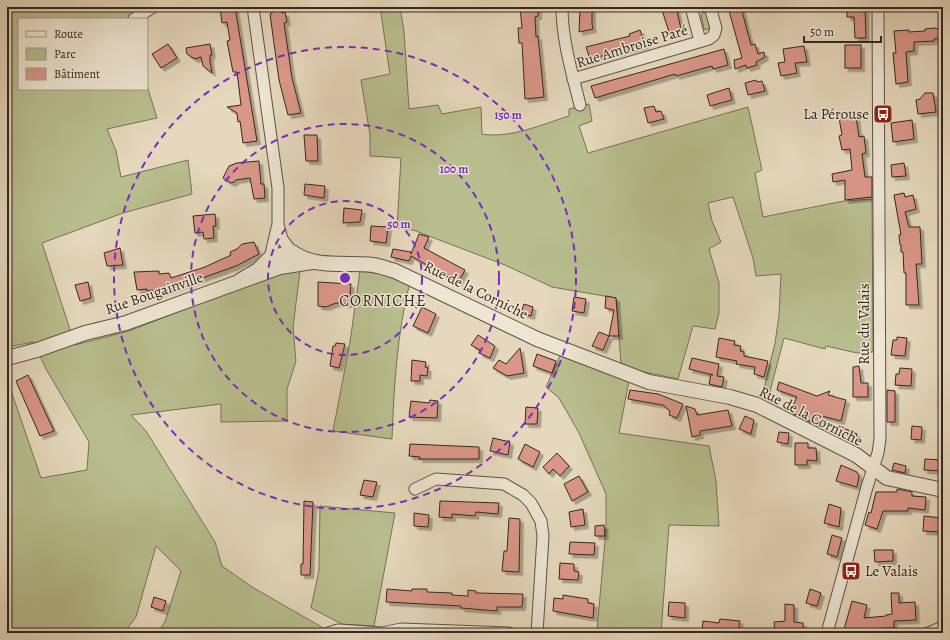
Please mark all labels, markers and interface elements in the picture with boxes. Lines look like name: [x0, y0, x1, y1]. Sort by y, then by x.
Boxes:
legend: [18, 18, 148, 90]
scale bar: [804, 18, 881, 44]
street label: Rue Ambroise Paré: [574, 19, 690, 72]
text: 50 m: [810, 24, 834, 40]
text: Route: [54, 26, 83, 42]
text: Parc: [54, 46, 76, 62]
text: Bâtiment: [54, 66, 100, 82]
bus stop icon: La Pérouse: [872, 103, 894, 125]
place label: La Pérouse: [803, 104, 869, 124]
text: 150 m: [494, 107, 522, 123]
text: 100 m: [440, 161, 468, 177]
text: 50 m: [387, 216, 411, 232]
street label: Rue de la Corniche: [421, 256, 532, 324]
street label: Rue Bougainville: [102, 267, 206, 319]
centre of rings: [338, 271, 352, 285]
street label: Rue du Valais: [854, 283, 874, 365]
district label: CORNICHE: [339, 290, 427, 312]
street label: Rue de la Corniche: [756, 381, 866, 451]
bus stop icon: Le Valais: [840, 560, 862, 582]
place label: Le Valais: [865, 561, 918, 581]

